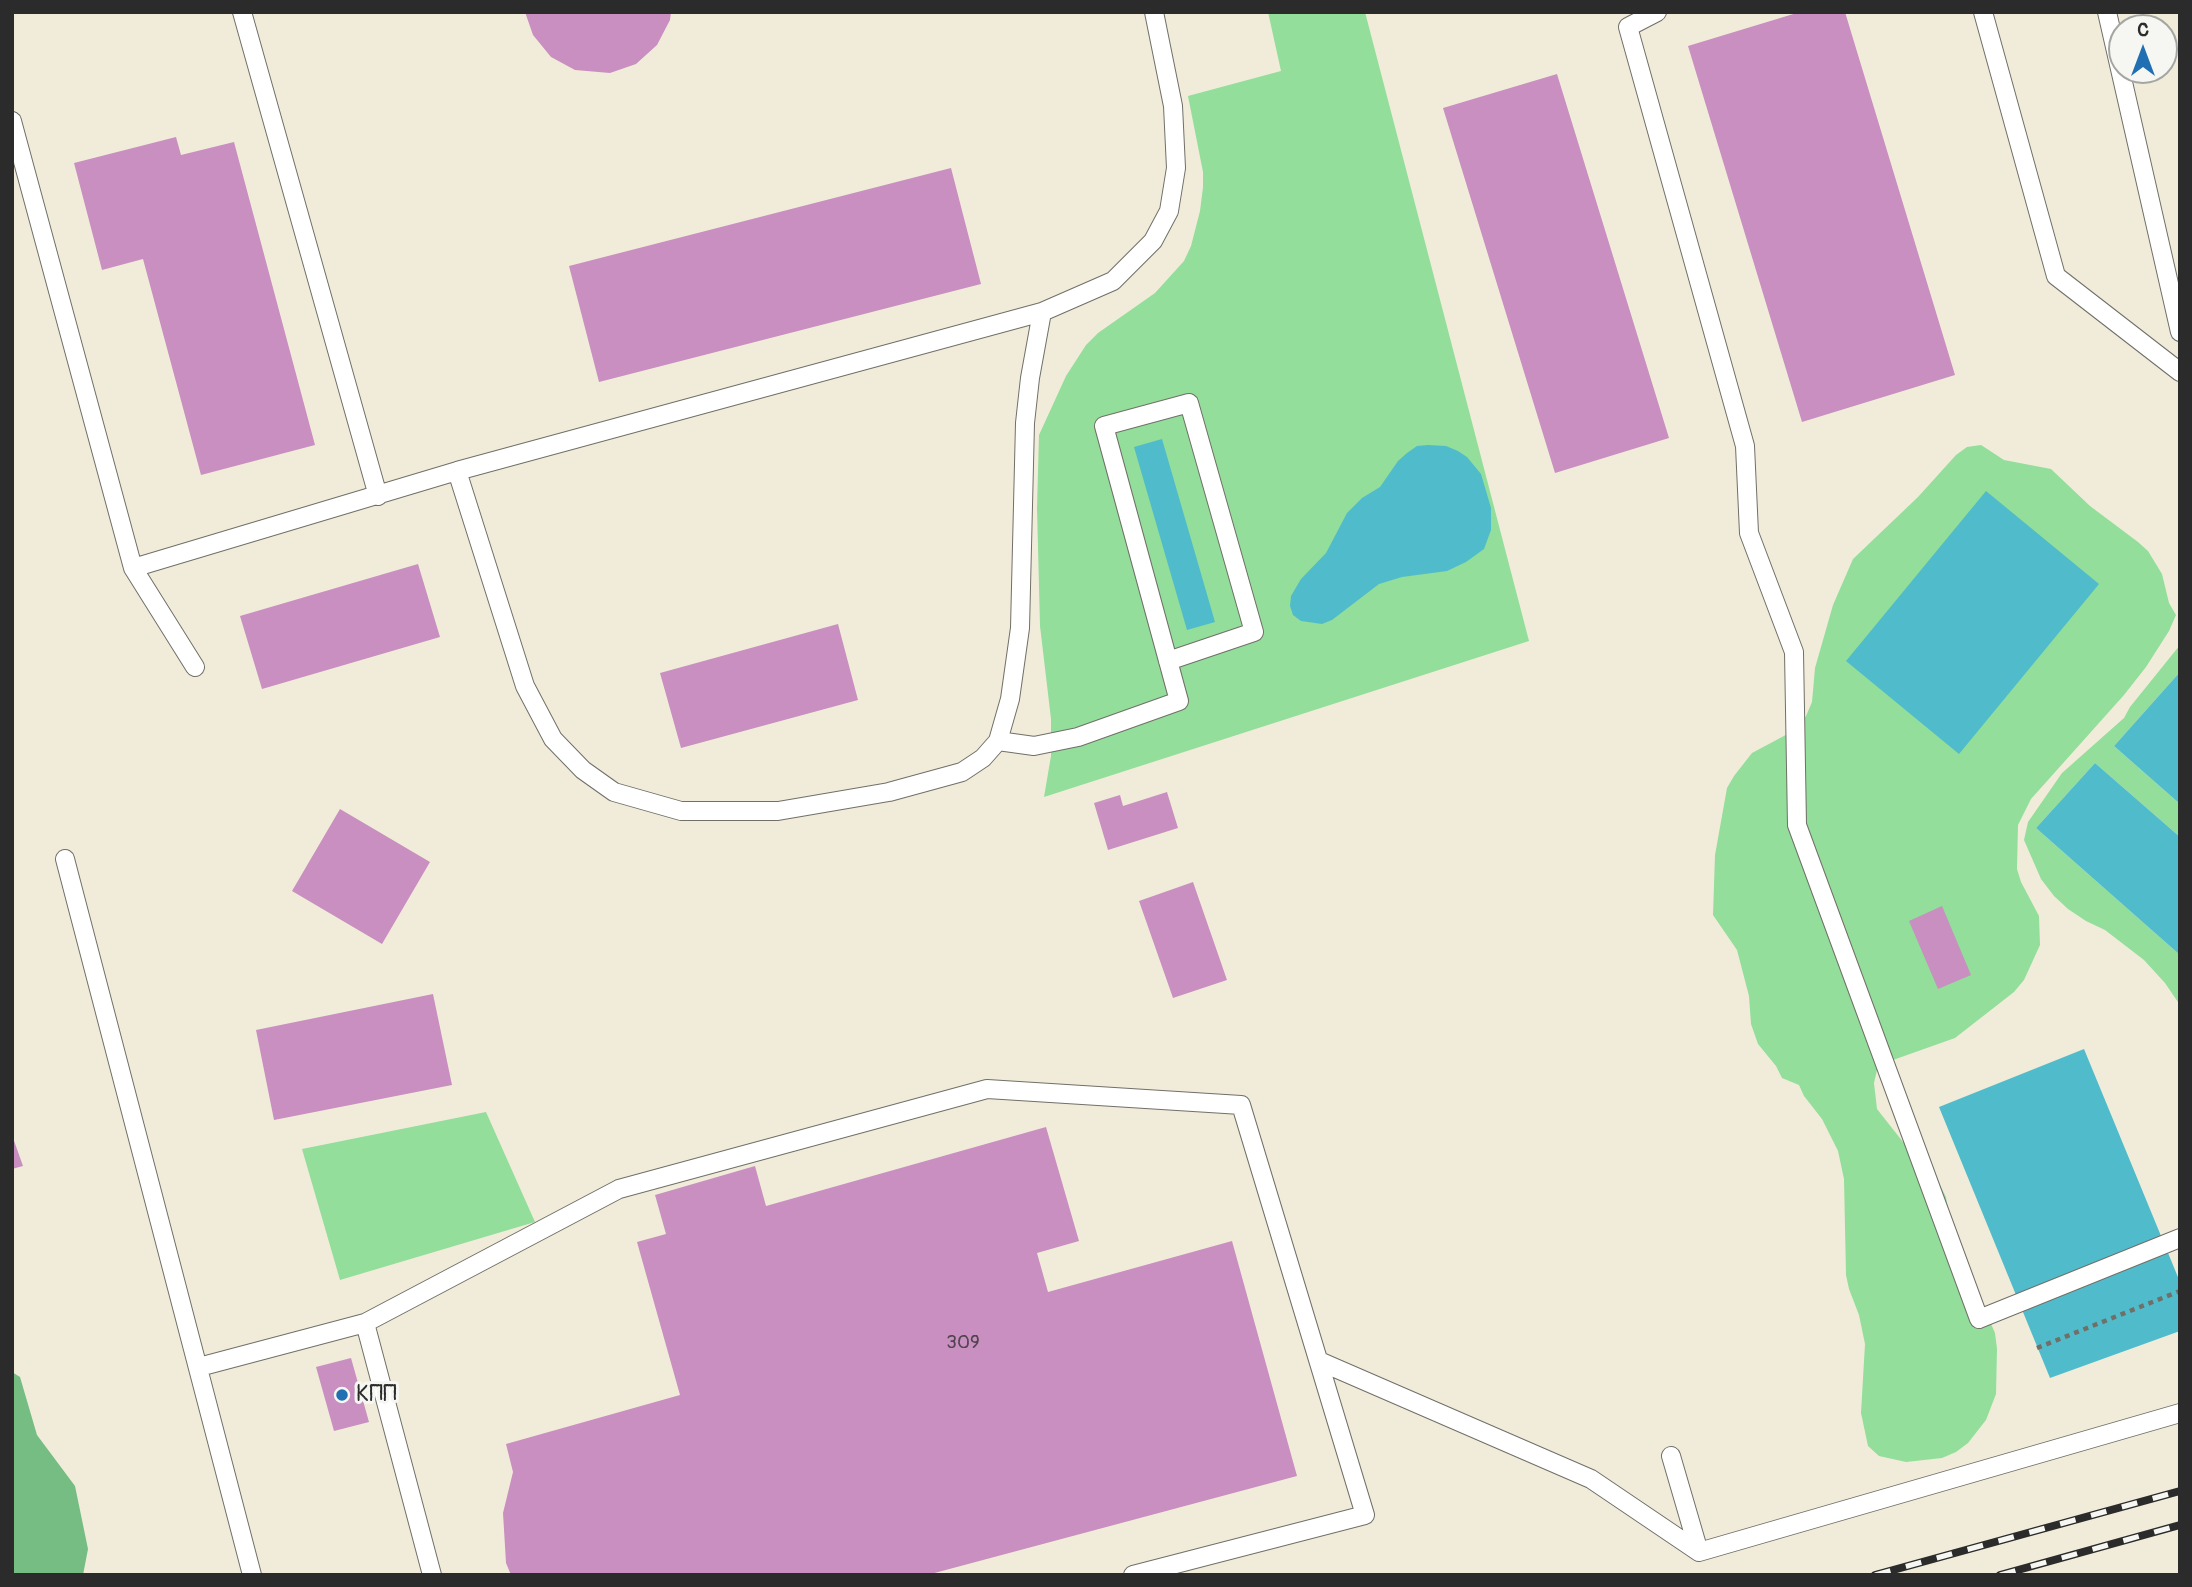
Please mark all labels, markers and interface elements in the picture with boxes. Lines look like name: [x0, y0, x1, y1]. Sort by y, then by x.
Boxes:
north arrow: [2108, 14, 2178, 84]
text: С: [2137, 18, 2149, 42]
house number: 309: [946, 1332, 980, 1354]
place label: КПП: [356, 1381, 397, 1409]
marker: КПП: [334, 1387, 350, 1403]

